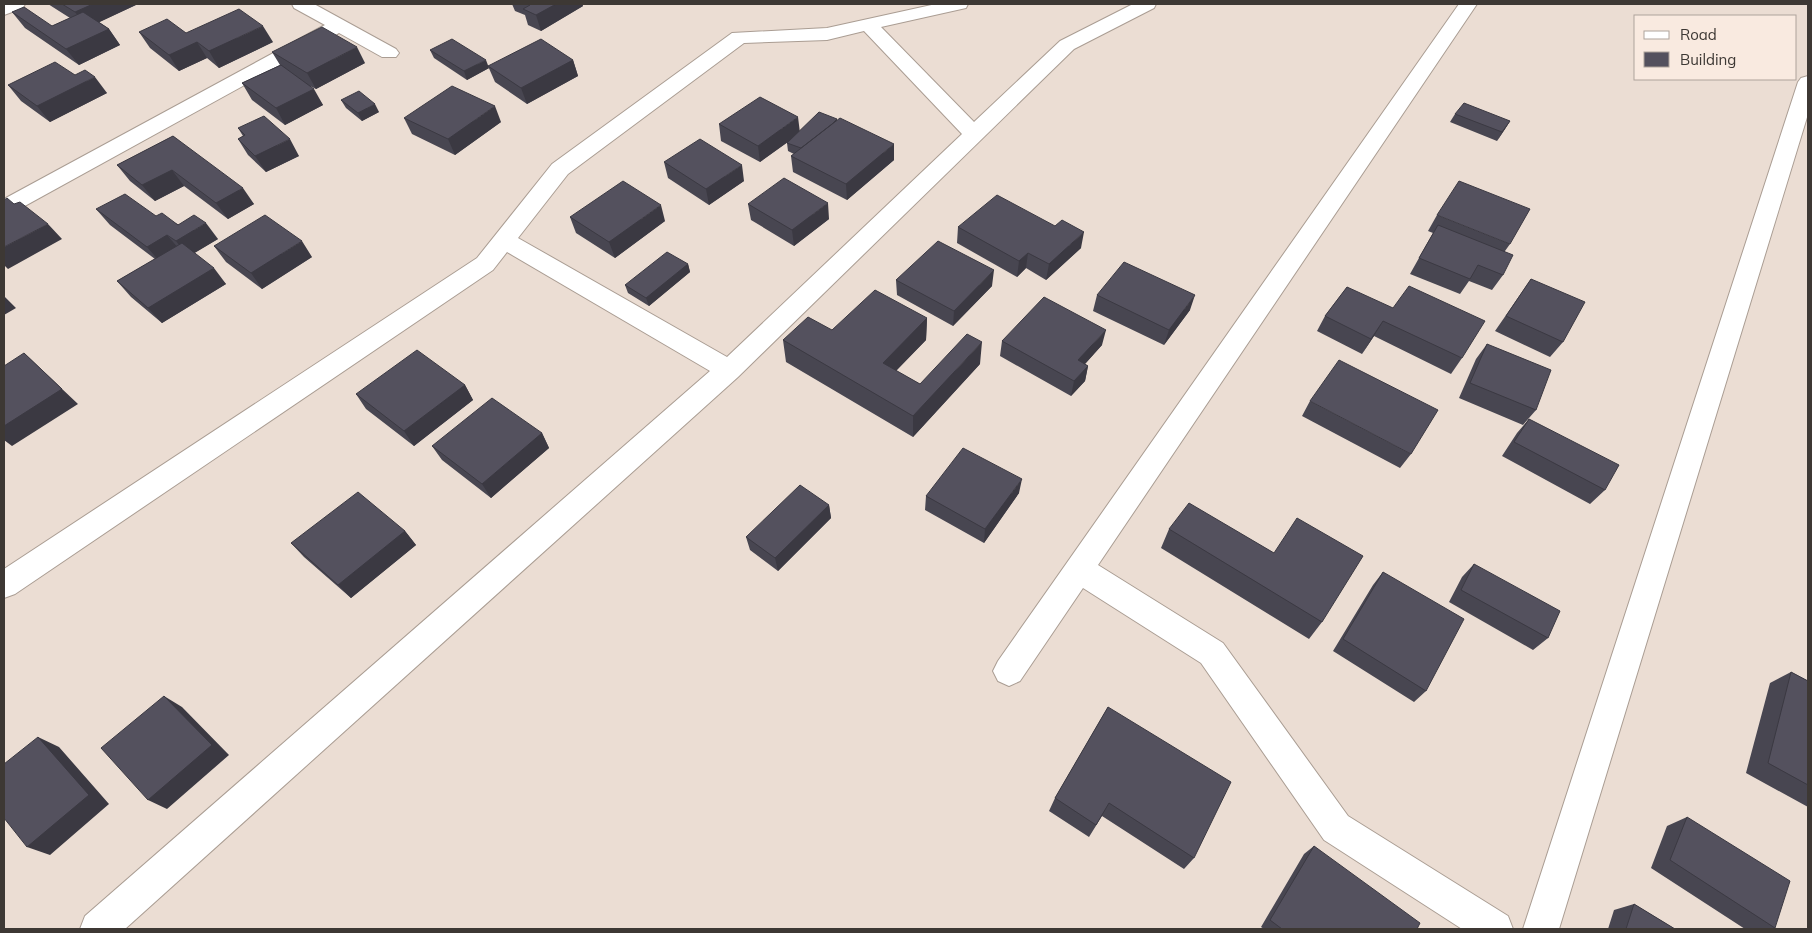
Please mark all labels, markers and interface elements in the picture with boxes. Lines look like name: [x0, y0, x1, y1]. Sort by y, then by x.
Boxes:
legend: [1634, 15, 1797, 80]
text: Road: [1680, 25, 1717, 44]
text: Building: [1680, 50, 1736, 69]

